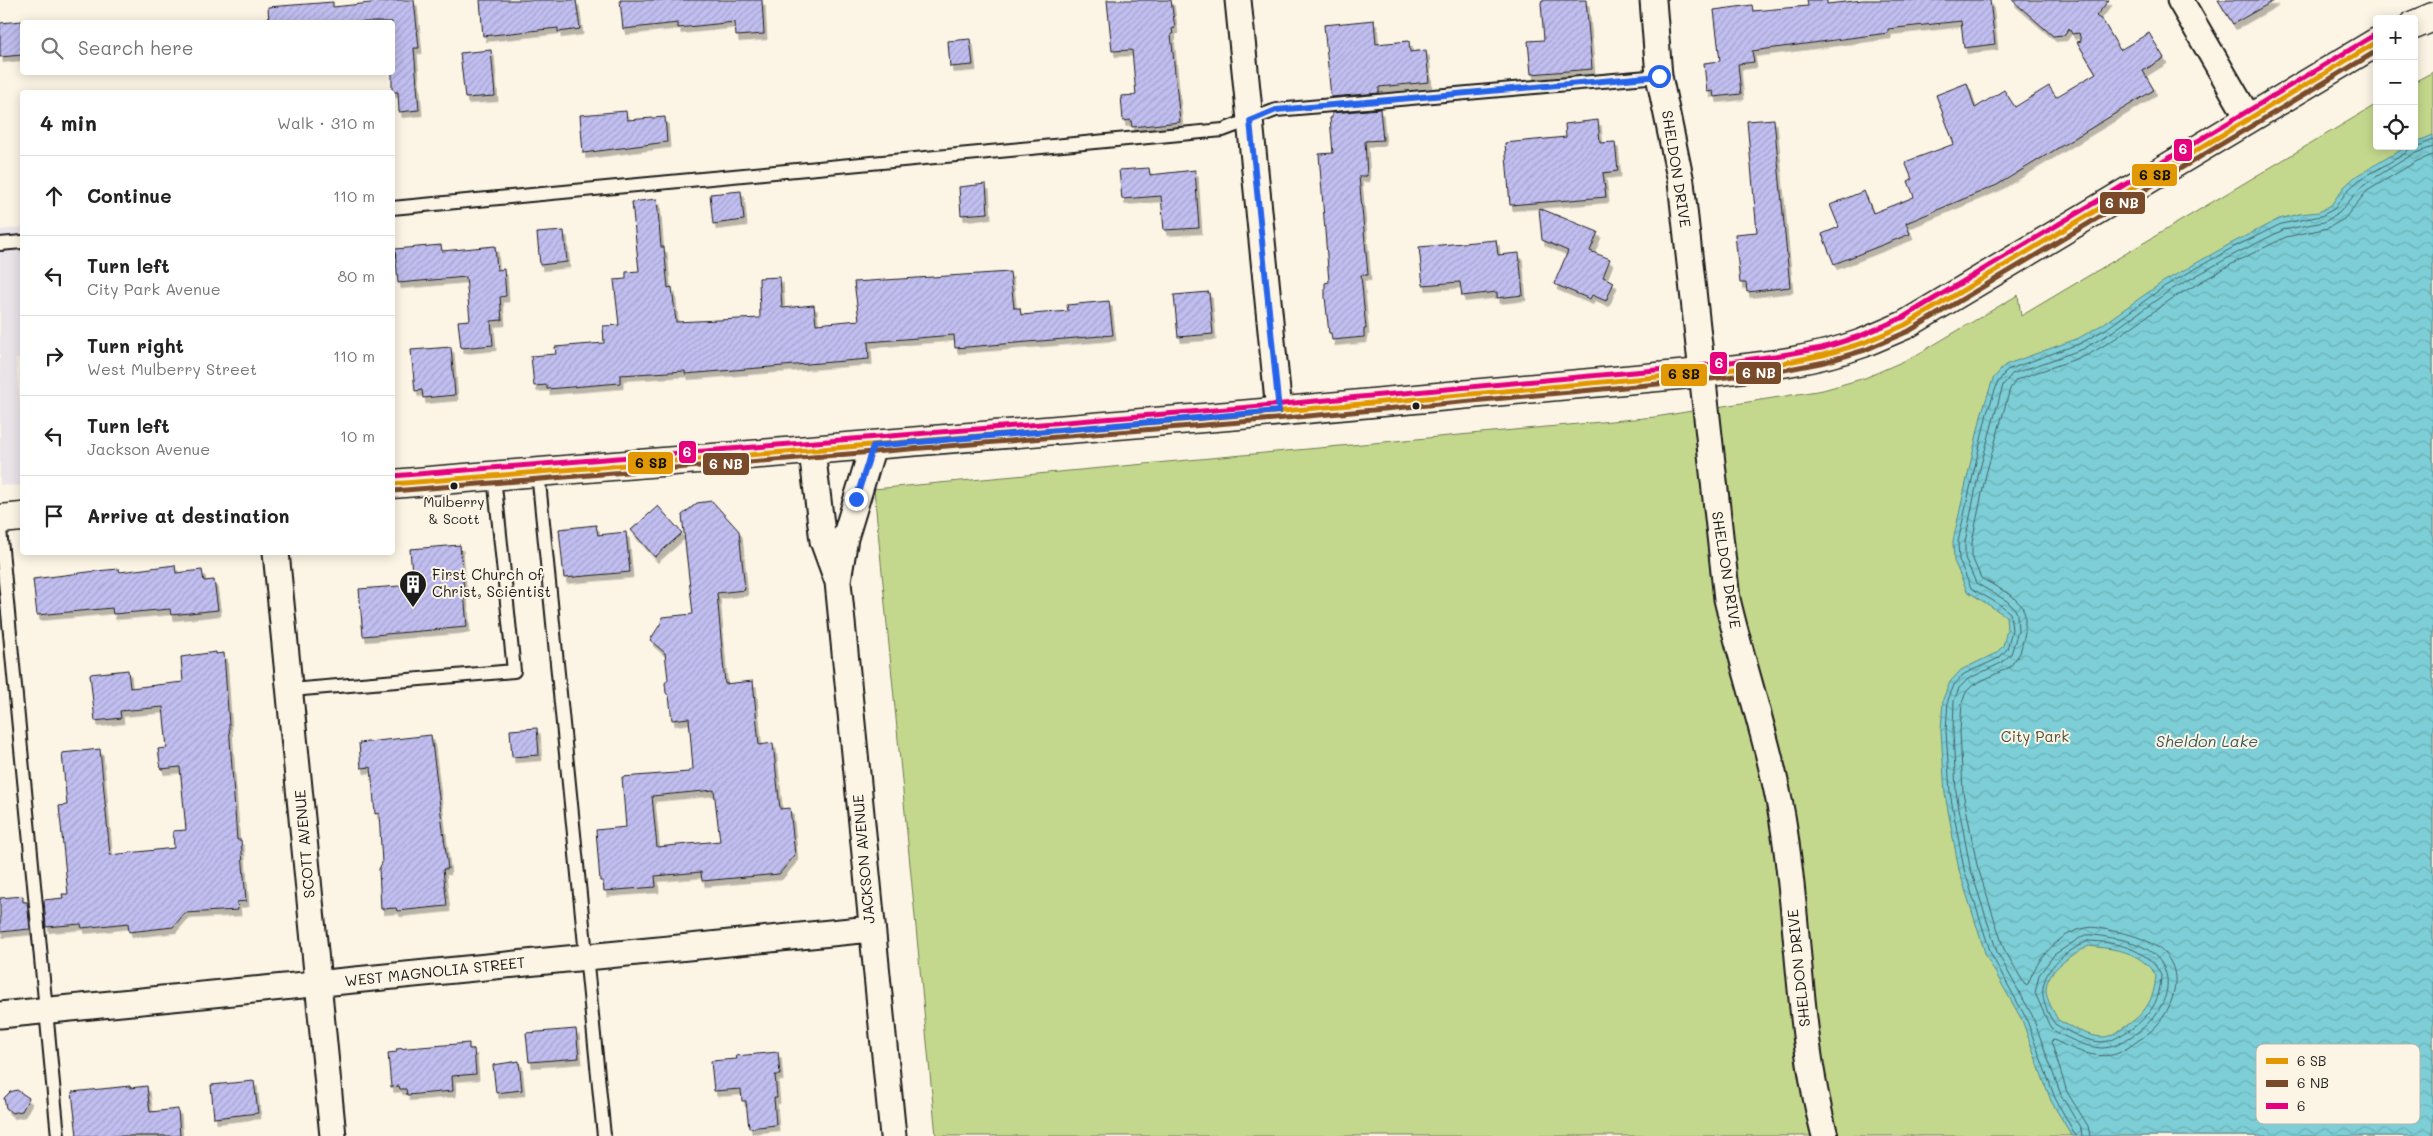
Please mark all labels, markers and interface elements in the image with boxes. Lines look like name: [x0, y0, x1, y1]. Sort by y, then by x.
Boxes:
map controls: [2373, 15, 2418, 150]
button: +: [2373, 15, 2418, 60]
search box: [20, 20, 395, 75]
icon: search: [38, 34, 66, 62]
text: Search here: [78, 35, 194, 60]
button: −: [2373, 60, 2418, 105]
route start: [1648, 65, 1671, 88]
button: locate: [2373, 105, 2418, 150]
text: 4 min: [40, 109, 97, 136]
street label: SHELDON DRIVE: [1658, 109, 1696, 229]
text: Walk · 310 m: [277, 112, 375, 133]
line badge: 6: [2173, 138, 2193, 162]
text: 6: [2179, 139, 2187, 158]
line badge: 6 SB: [2131, 163, 2178, 187]
text: 6 SB: [2139, 165, 2171, 184]
icon: ahead: [40, 182, 68, 210]
text: Continue: [87, 183, 172, 208]
text: 110 m: [333, 185, 375, 206]
line badge: 6 NB: [2099, 191, 2146, 215]
text: 6 NB: [2105, 193, 2139, 212]
text: Turn left: [87, 253, 170, 278]
icon: left: [40, 262, 68, 290]
text: 80 m: [338, 265, 375, 286]
text: City Park Avenue: [87, 278, 221, 299]
text: Turn right: [87, 333, 184, 358]
icon: right: [40, 342, 68, 370]
text: 110 m: [333, 345, 375, 366]
line badge: 6: [1709, 351, 1728, 375]
text: 6: [1715, 353, 1723, 372]
text: West Mulberry Street: [87, 358, 257, 379]
line badge: 6 NB: [1735, 361, 1782, 385]
line badge: 6 SB: [1660, 363, 1708, 387]
text: 6 NB: [1742, 363, 1776, 382]
text: 6 SB: [1668, 364, 1700, 383]
unlabelled marker: [1411, 401, 1421, 411]
text: Turn left: [87, 413, 170, 438]
icon: left: [40, 422, 68, 450]
text: 10 m: [340, 425, 375, 446]
text: Jackson Avenue: [87, 438, 210, 459]
line badge: 6: [678, 440, 697, 464]
text: 6: [683, 442, 691, 461]
line badge: 6 SB: [627, 451, 674, 475]
line badge: 6 NB: [702, 452, 750, 476]
text: 6 SB: [635, 453, 667, 472]
text: 6 NB: [709, 454, 743, 473]
marker: Mulberry & Scott: [449, 481, 459, 491]
route end: [845, 488, 868, 511]
place label: Mulberry & Scott: [423, 492, 485, 528]
icon: arrive: [40, 502, 68, 530]
text: Arrive at destination: [87, 503, 290, 528]
street label: SHELDON DRIVE: [1708, 510, 1746, 630]
place label: First Church of Christ, Scientist: [432, 564, 551, 601]
building icon: First Church of Christ, Scientist: [398, 569, 428, 608]
park label: City Park: [2001, 726, 2069, 746]
water label: Sheldon Lake: [2156, 730, 2258, 751]
street label: SCOTT AVENUE: [289, 789, 319, 899]
street label: JACKSON AVENUE: [847, 793, 879, 925]
street label: SHELDON DRIVE: [1782, 908, 1814, 1028]
street label: WEST MAGNOLIA STREET: [344, 952, 526, 990]
legend: [2256, 1044, 2420, 1124]
text: 6 SB: [2297, 1051, 2327, 1070]
text: 6 NB: [2297, 1073, 2329, 1092]
text: 6: [2297, 1096, 2305, 1115]

